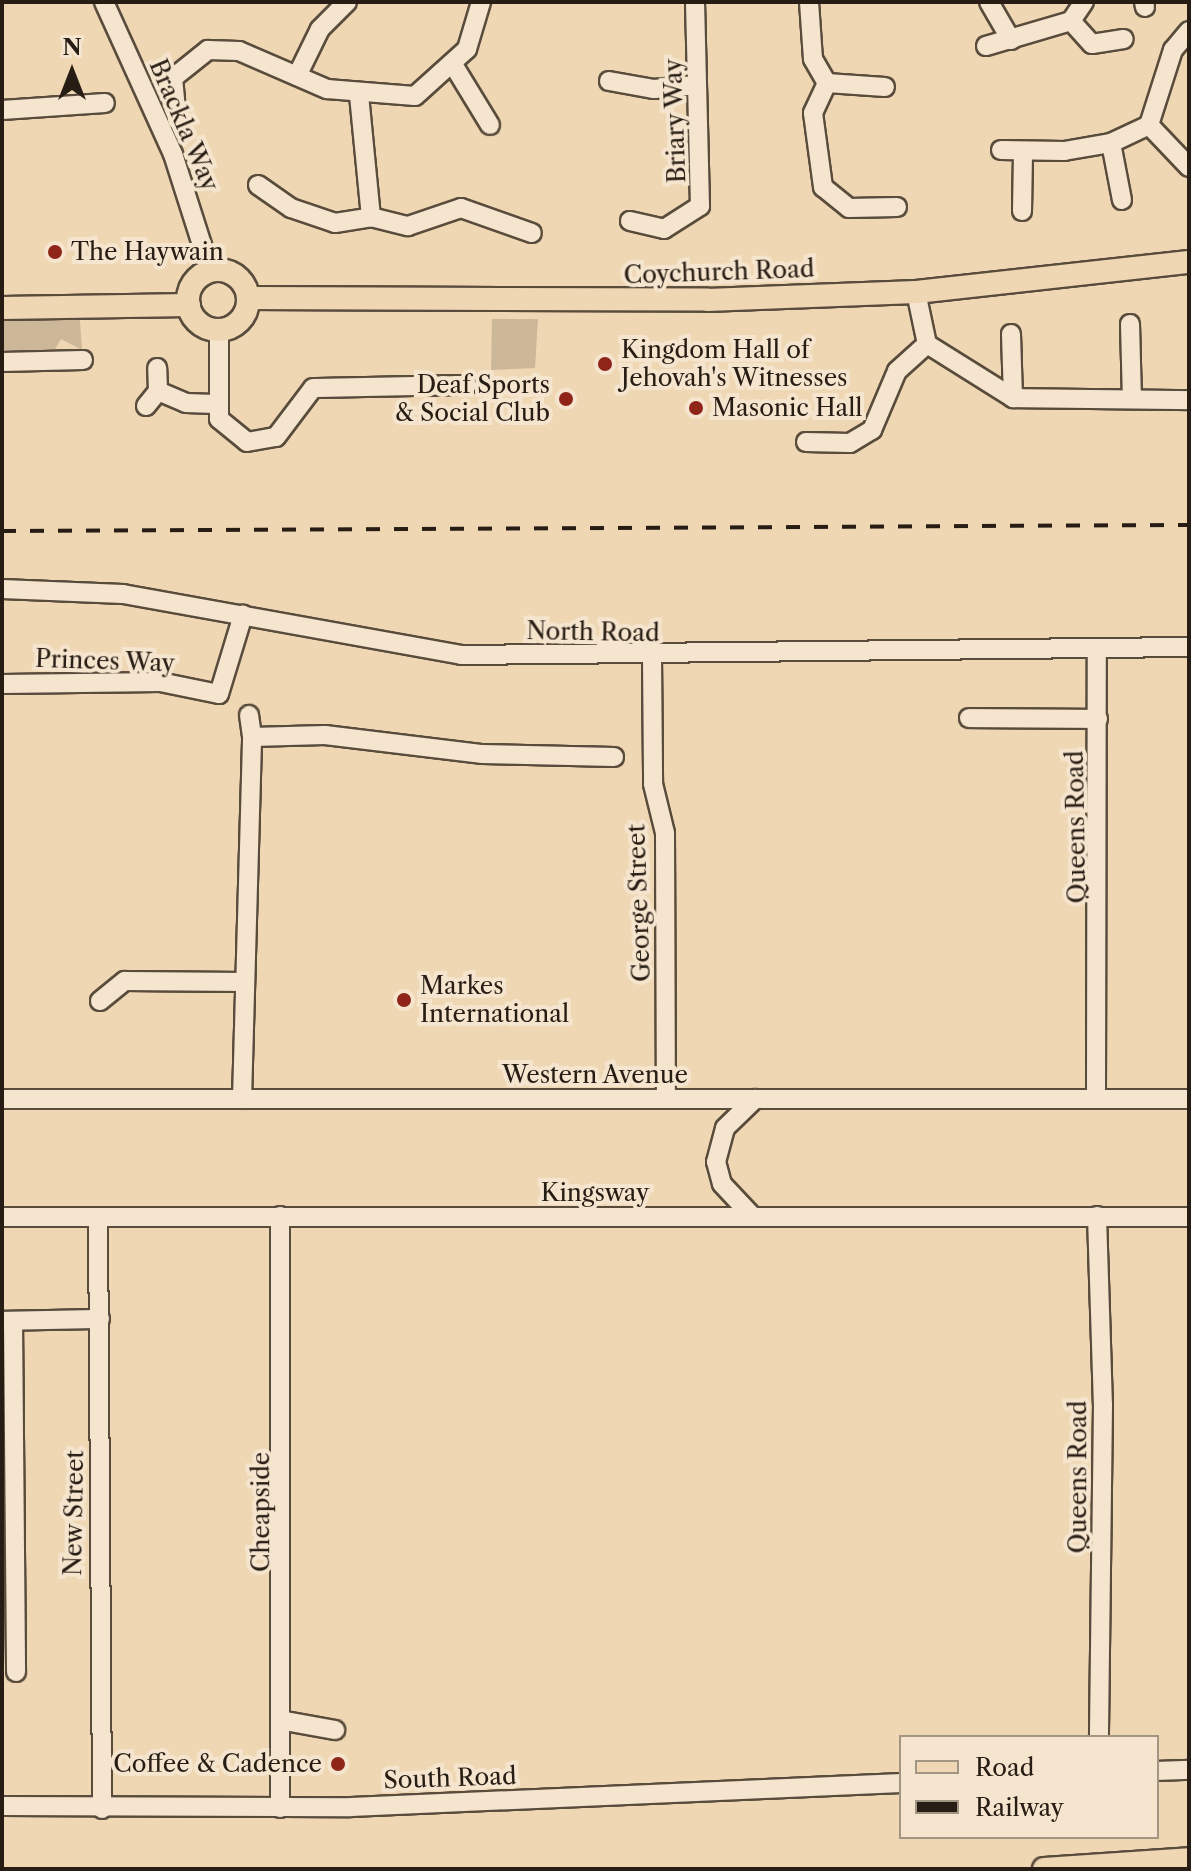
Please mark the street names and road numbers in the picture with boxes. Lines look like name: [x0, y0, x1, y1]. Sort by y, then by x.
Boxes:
street label: Brackla Way: [143, 54, 225, 196]
street label: Briary Way: [658, 57, 692, 185]
street label: Coychurch Road: [623, 254, 815, 290]
street label: North Road: [526, 616, 660, 648]
street label: Princes Way: [34, 644, 176, 678]
street label: Queens Road: [1060, 750, 1092, 904]
street label: George Street: [622, 824, 656, 982]
street label: Western Avenue: [502, 1061, 688, 1089]
street label: Kingsway: [541, 1179, 649, 1207]
street label: Queens Road: [1064, 1401, 1092, 1553]
street label: New Street: [58, 1449, 90, 1577]
street label: Cheapside: [247, 1452, 275, 1572]
street label: South Road: [383, 1761, 517, 1795]

